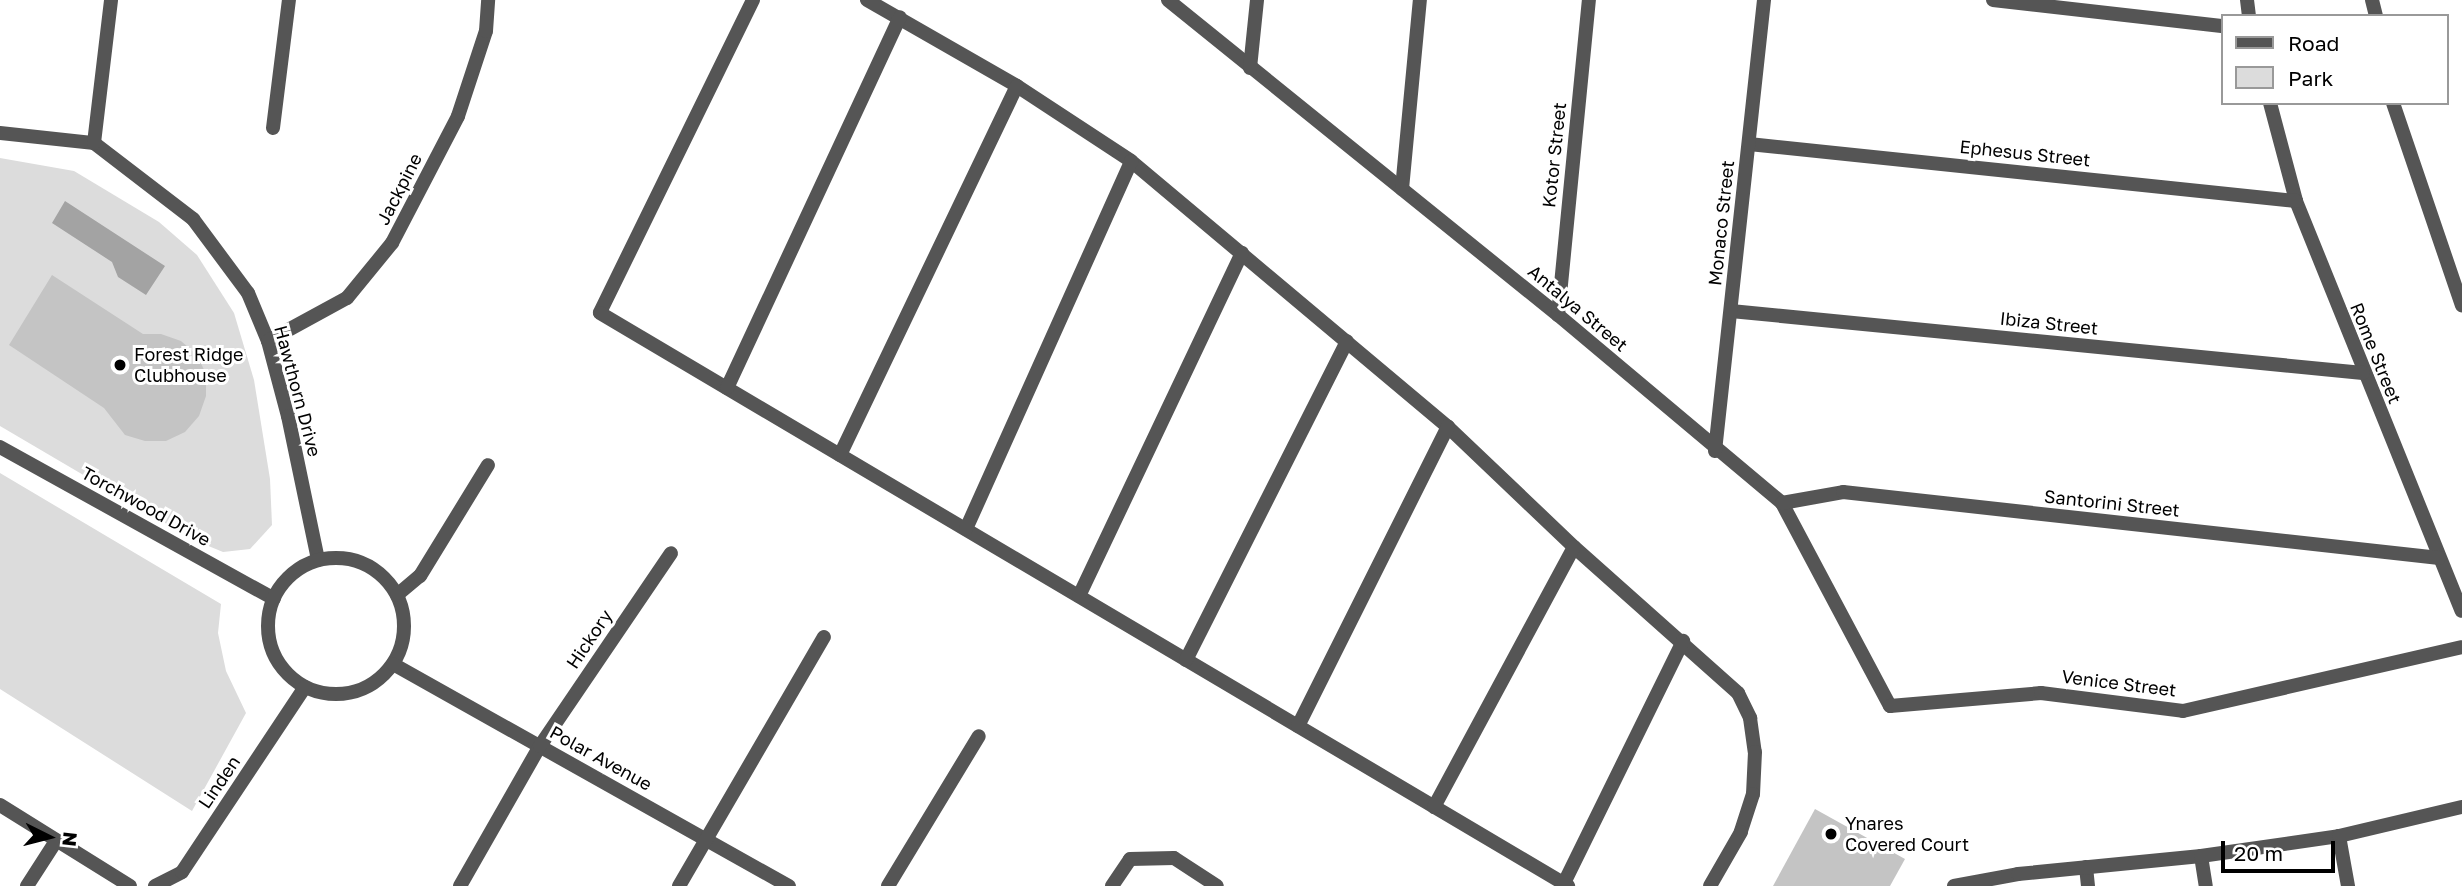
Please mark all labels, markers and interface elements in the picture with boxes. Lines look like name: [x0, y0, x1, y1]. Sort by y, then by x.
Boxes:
legend: [2220, 14, 2448, 105]
text: Road: [2288, 30, 2339, 56]
text: Park: [2288, 65, 2333, 91]
street label: Kotor Street: [1538, 101, 1570, 209]
street label: Ephesus Street: [1959, 135, 2091, 171]
street label: Jackpine: [372, 150, 426, 228]
street label: Monaco Street: [1704, 159, 1738, 287]
street label: Antalya Street: [1524, 260, 1632, 356]
street label: Rome Street: [2346, 299, 2406, 407]
street label: Ibiza Street: [1999, 307, 2099, 339]
street label: Hawthorn Drive: [270, 323, 326, 459]
place label: Forest Ridge Clubhouse: [134, 344, 243, 386]
marker: Forest Ridge Clubhouse: [112, 357, 128, 373]
street label: Torchwood Drive: [78, 462, 214, 550]
street label: Santorini Street: [2043, 485, 2181, 521]
street label: Hickory: [561, 605, 617, 673]
street label: Venice Street: [2060, 665, 2178, 701]
street label: Polar Avenue: [546, 721, 656, 795]
street label: Linden: [194, 752, 244, 812]
north arrow: [14, 802, 84, 872]
place label: Ynares Covered Court: [1845, 813, 1969, 856]
marker: Ynares Covered Court: [1823, 826, 1839, 842]
scale bar: [2224, 826, 2338, 870]
text: N: [58, 831, 83, 848]
text: 20 m: [2234, 840, 2283, 866]

